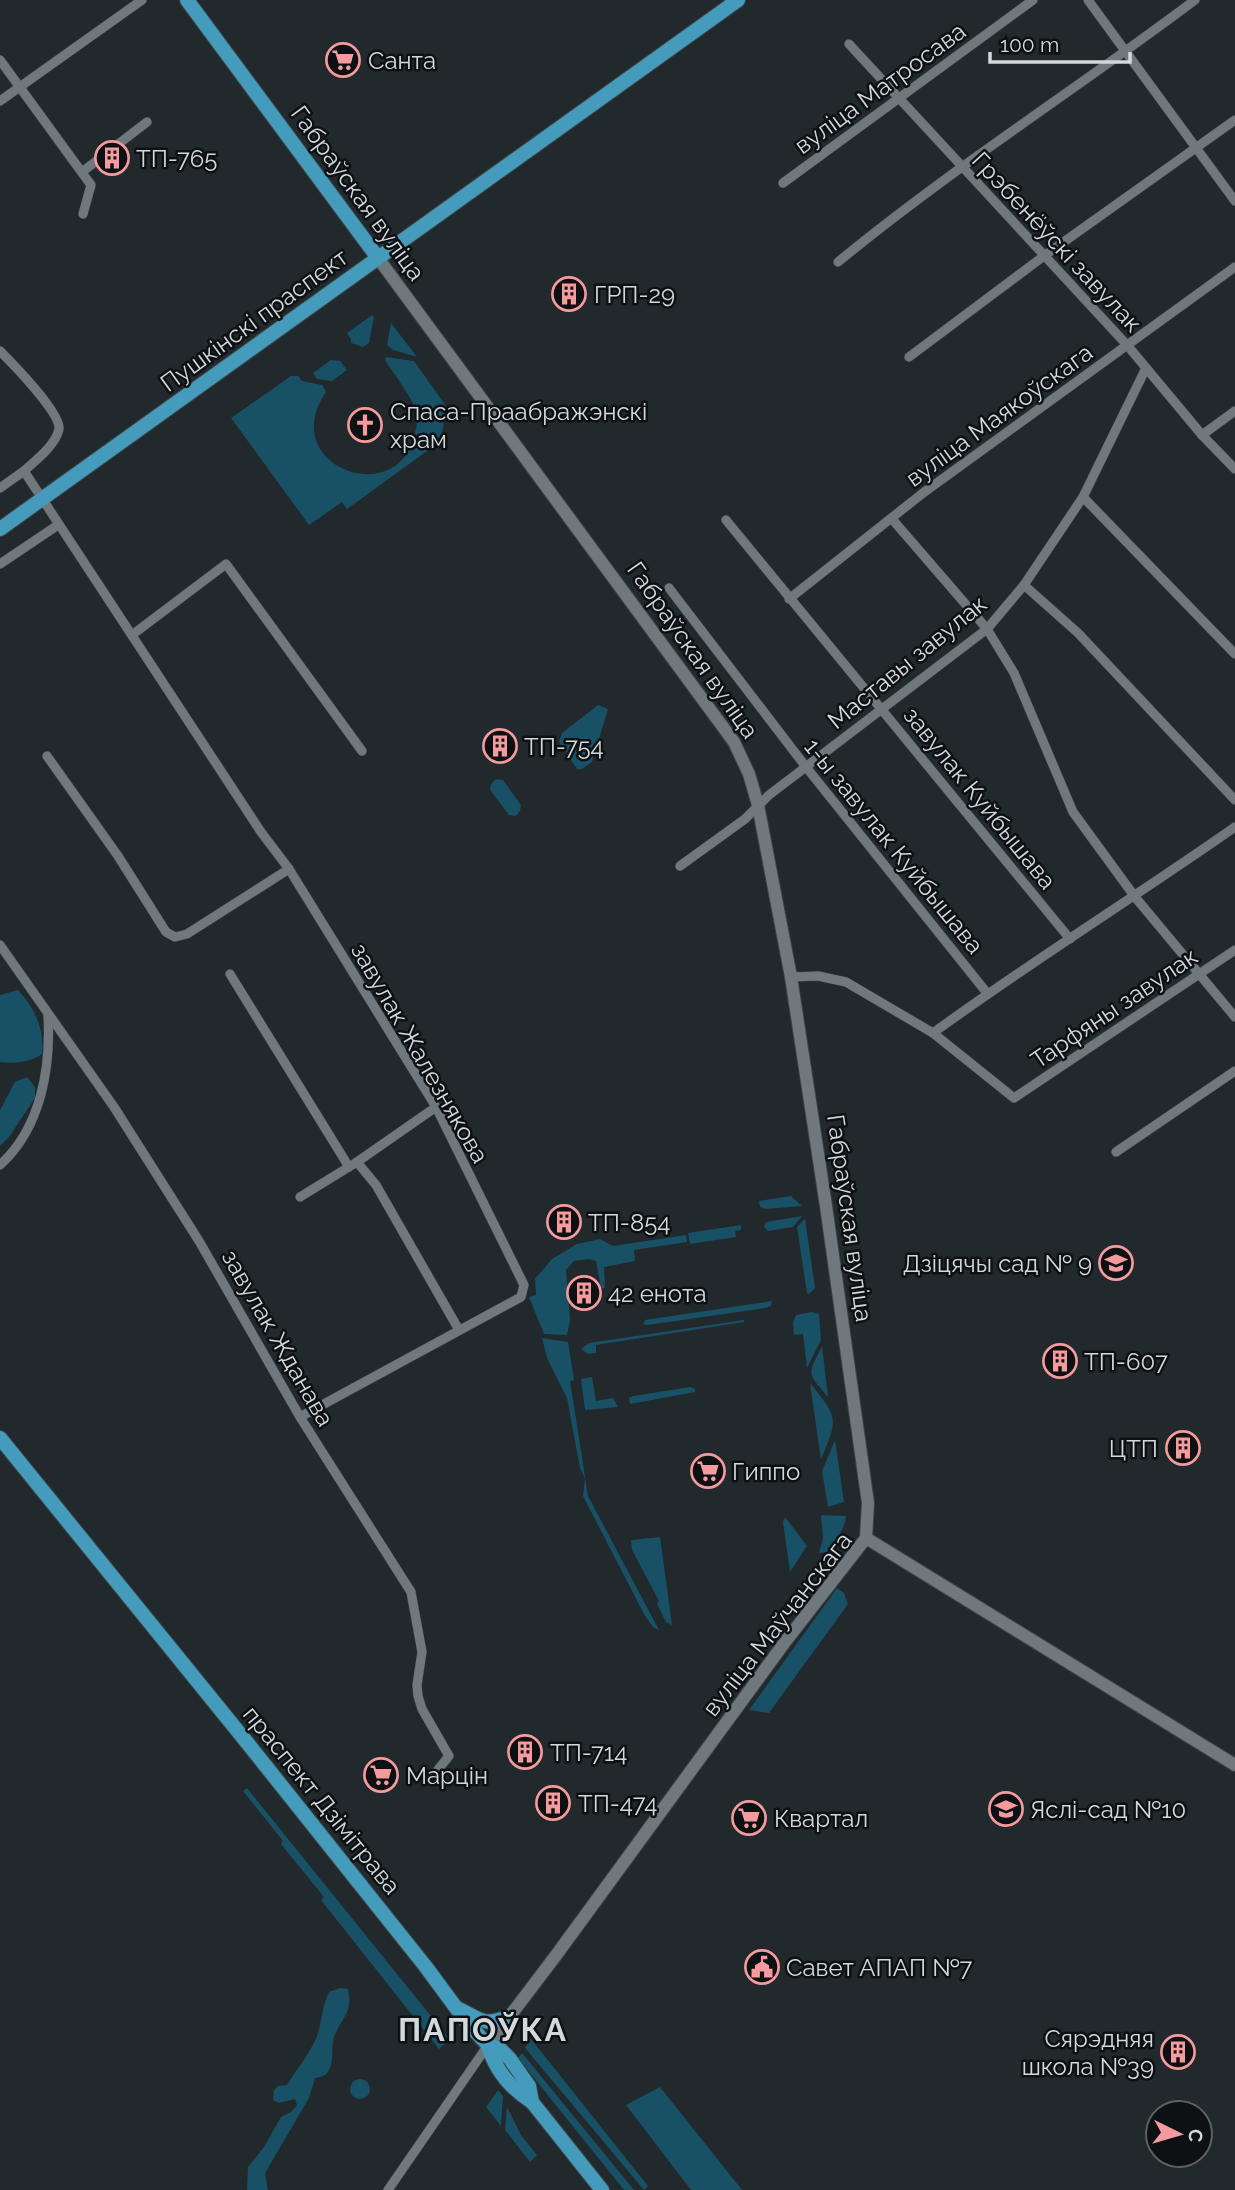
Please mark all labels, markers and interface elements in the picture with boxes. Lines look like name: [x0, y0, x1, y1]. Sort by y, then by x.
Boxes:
street label: вуліца Матросава: [789, 16, 971, 160]
scale bar: [990, 21, 1130, 65]
text: 100 m: [1000, 32, 1059, 57]
supermarket icon: Санта: [324, 41, 362, 79]
place label: Санта: [368, 46, 436, 75]
street label: Габраўская вуліца: [285, 100, 431, 286]
building icon: ТП-765: [93, 139, 131, 177]
place label: ТП-765: [136, 144, 217, 173]
street label: Грэбенёўскі завулак: [966, 146, 1148, 338]
street label: Пушкінскі праспект: [155, 242, 354, 398]
building icon: ГРП-29: [550, 275, 588, 313]
place label: ГРП-29: [594, 280, 675, 309]
street label: вуліца Маякоўскага: [900, 337, 1098, 493]
place label: Спаса-Праабражэнскі храм: [390, 397, 647, 454]
church icon: Спаса-Праабражэнскі храм: [346, 406, 384, 444]
street label: Габраўская вуліца: [621, 556, 765, 744]
street label: Маставы завулак: [822, 589, 992, 735]
street label: завулак Куйбышава: [898, 701, 1062, 895]
building icon: ТП-754: [481, 727, 519, 765]
place label: ТП-754: [524, 732, 604, 761]
street label: 1-ы завулак Куйбышава: [798, 733, 990, 959]
street label: завулак Жалезнякова: [345, 938, 495, 1168]
street label: Тарфяны завулак: [1025, 942, 1203, 1074]
street label: Габраўская вуліца: [821, 1112, 879, 1324]
building icon: ТП-854: [545, 1203, 583, 1241]
place label: ТП-854: [588, 1208, 670, 1237]
school or university icon: Дзіцячы сад № 9: [1097, 1244, 1135, 1282]
street label: завулак Жданава: [216, 1245, 340, 1431]
place label: Дзіцячы сад № 9: [903, 1249, 1092, 1278]
building icon: 42 енота: [565, 1274, 603, 1312]
place label: 42 енота: [608, 1279, 707, 1308]
building icon: ТП-607: [1041, 1342, 1079, 1380]
place label: ТП-607: [1084, 1347, 1168, 1376]
building icon: ЦТП: [1164, 1429, 1202, 1467]
place label: ЦТП: [1109, 1434, 1158, 1463]
supermarket icon: Гиппо: [689, 1452, 727, 1490]
place label: Гиппо: [732, 1457, 800, 1486]
street label: вуліца Маўчанскага: [696, 1526, 858, 1722]
street label: праспект Дзімітрава: [237, 1700, 407, 1900]
building icon: ТП-714: [506, 1733, 544, 1771]
place label: ТП-714: [550, 1738, 627, 1767]
supermarket icon: Марцін: [362, 1756, 400, 1794]
place label: Марцін: [406, 1761, 488, 1790]
building icon: ТП-474: [534, 1784, 572, 1822]
place label: ТП-474: [578, 1789, 657, 1818]
school or university icon: Яслі-сад №10: [987, 1790, 1025, 1828]
place label: Яслі-сад №10: [1030, 1795, 1186, 1824]
supermarket icon: Квартал: [730, 1799, 768, 1837]
place label: Квартал: [774, 1804, 868, 1833]
public building icon: Савет АПАП №7: [743, 1948, 781, 1986]
place label: Савет АПАП №7: [786, 1953, 972, 1982]
district label: ПАПОЎКА: [398, 2011, 568, 2048]
place label: Сярэдняя школа №39: [1022, 2024, 1154, 2081]
building icon: Сярэдняя школа №39: [1159, 2033, 1197, 2071]
north arrow: [1144, 2099, 1214, 2169]
text: С: [1184, 2128, 1207, 2143]

